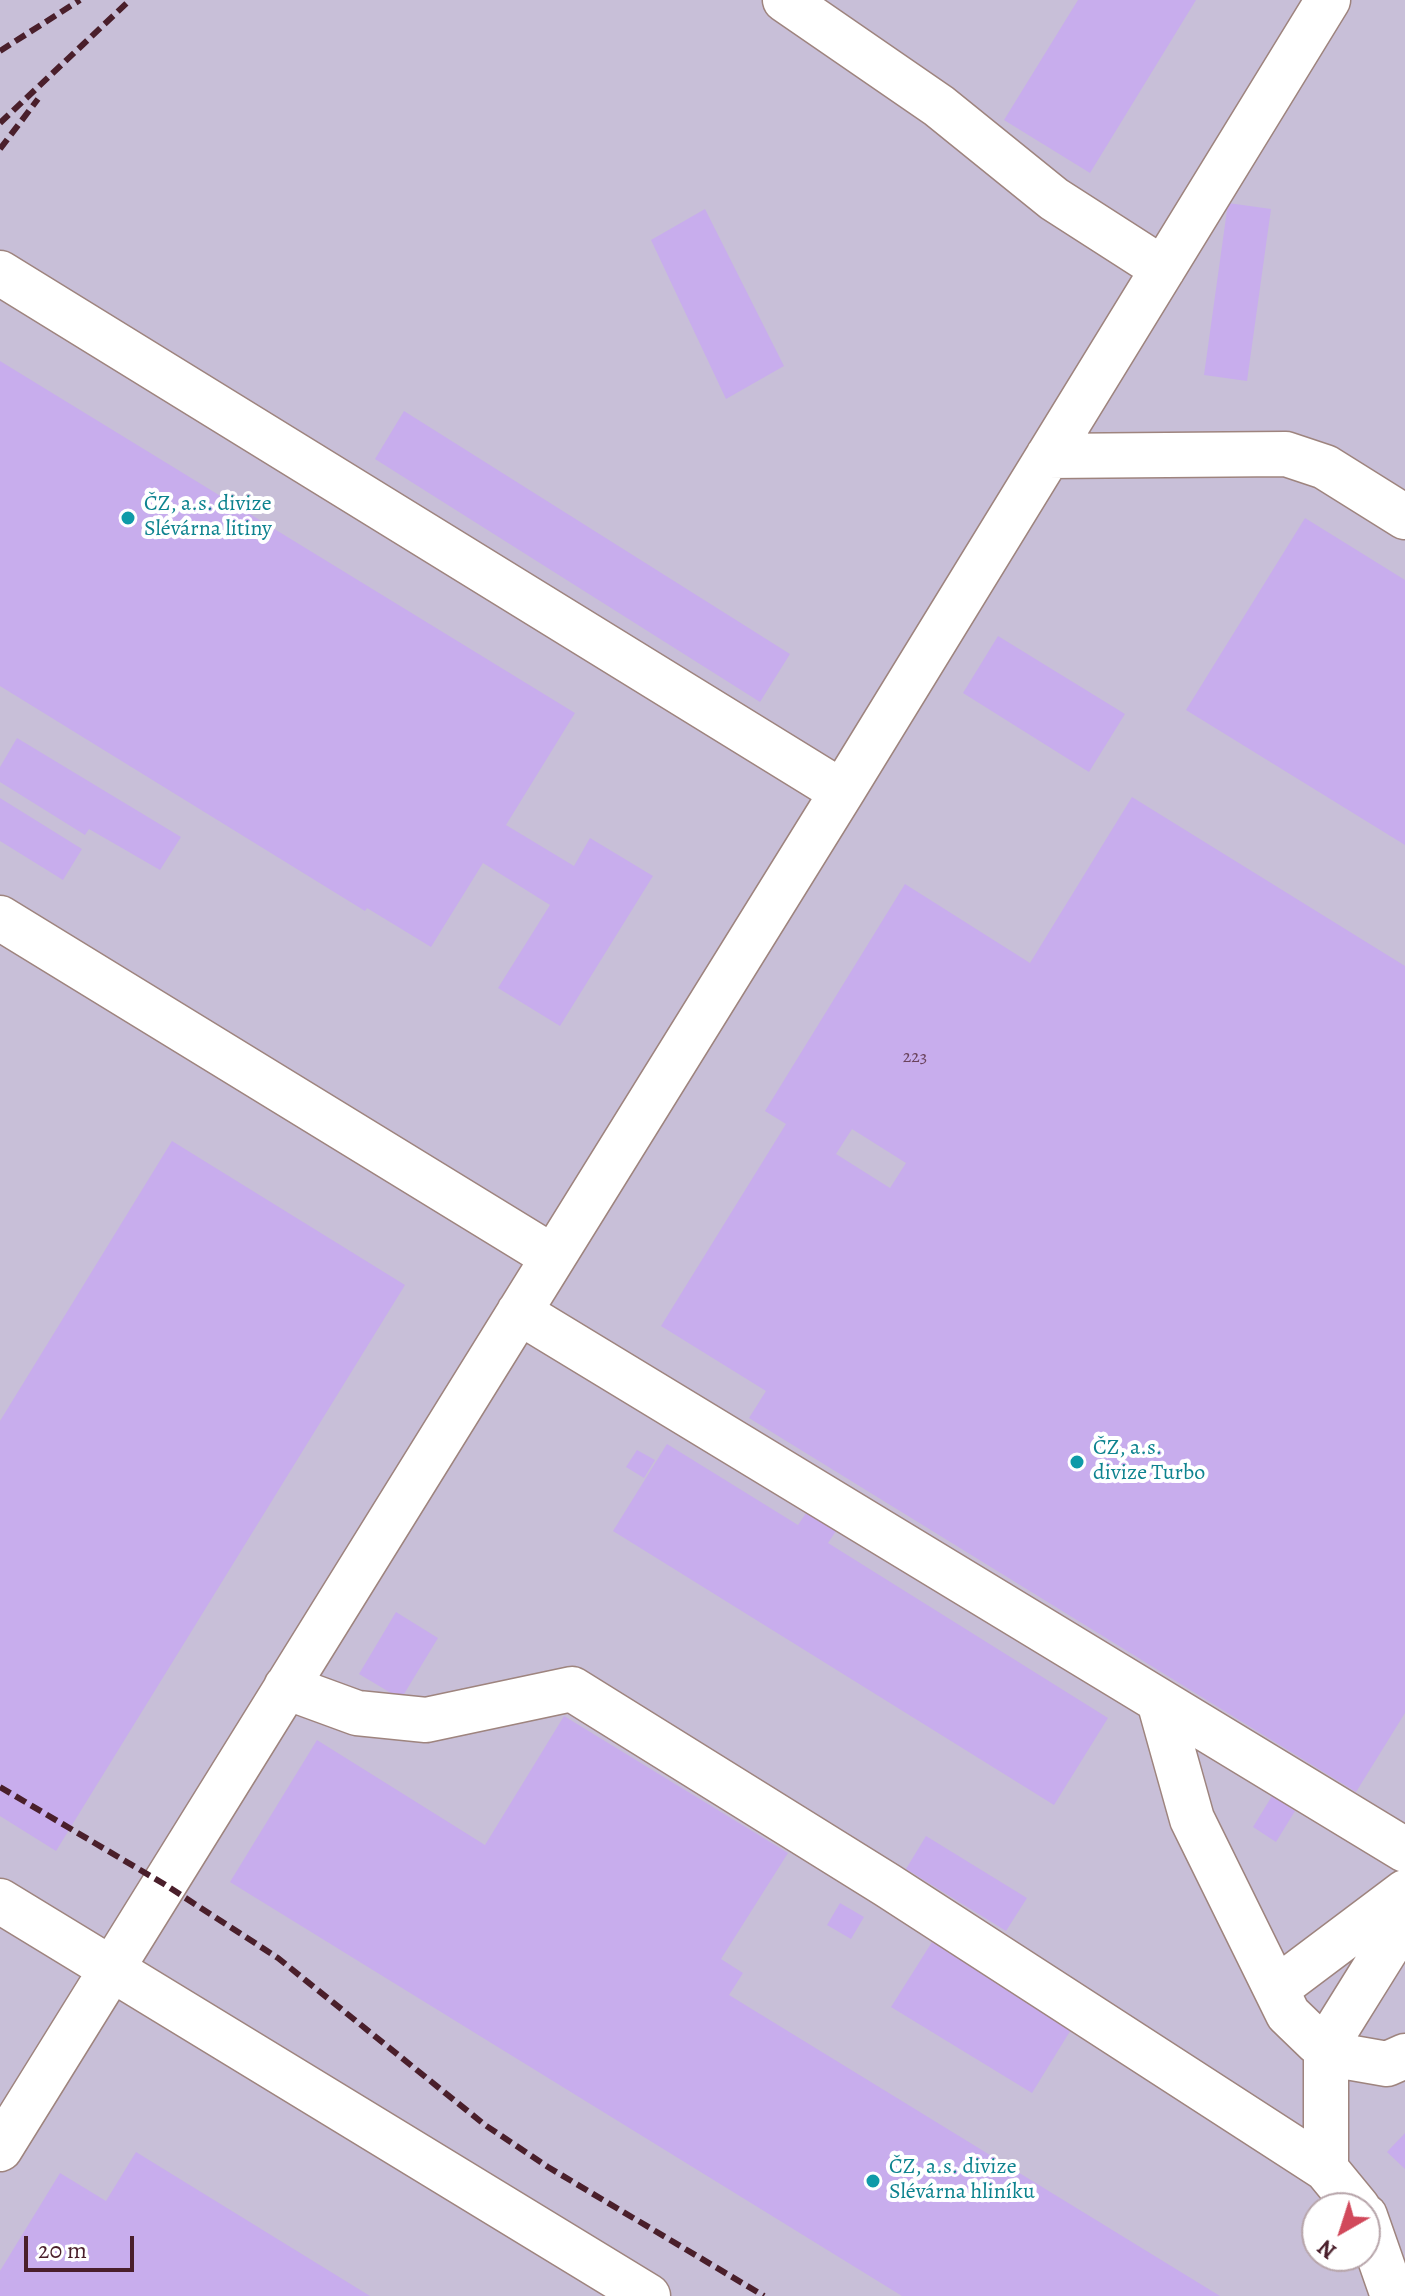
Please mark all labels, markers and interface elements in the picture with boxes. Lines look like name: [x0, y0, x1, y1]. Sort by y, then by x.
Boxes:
place label: ČZ, a.s. divize Slévárna litiny: [144, 492, 272, 544]
marker: ČZ, a.s. divize Slévárna litiny: [119, 509, 137, 527]
house number: 223: [903, 1047, 927, 1069]
place label: ČZ, a.s. divize Turbo: [1093, 1436, 1205, 1488]
marker: ČZ, a.s. divize Turbo: [1068, 1453, 1086, 1471]
place label: ČZ, a.s. divize Slévárna hliníku: [889, 2155, 1035, 2206]
marker: ČZ, a.s. divize Slévárna hliníku: [864, 2172, 882, 2190]
north arrow: [1301, 2192, 1381, 2272]
scale bar: [28, 2220, 138, 2270]
text: N: [1311, 2232, 1343, 2266]
text: 20 m: [38, 2234, 87, 2266]

